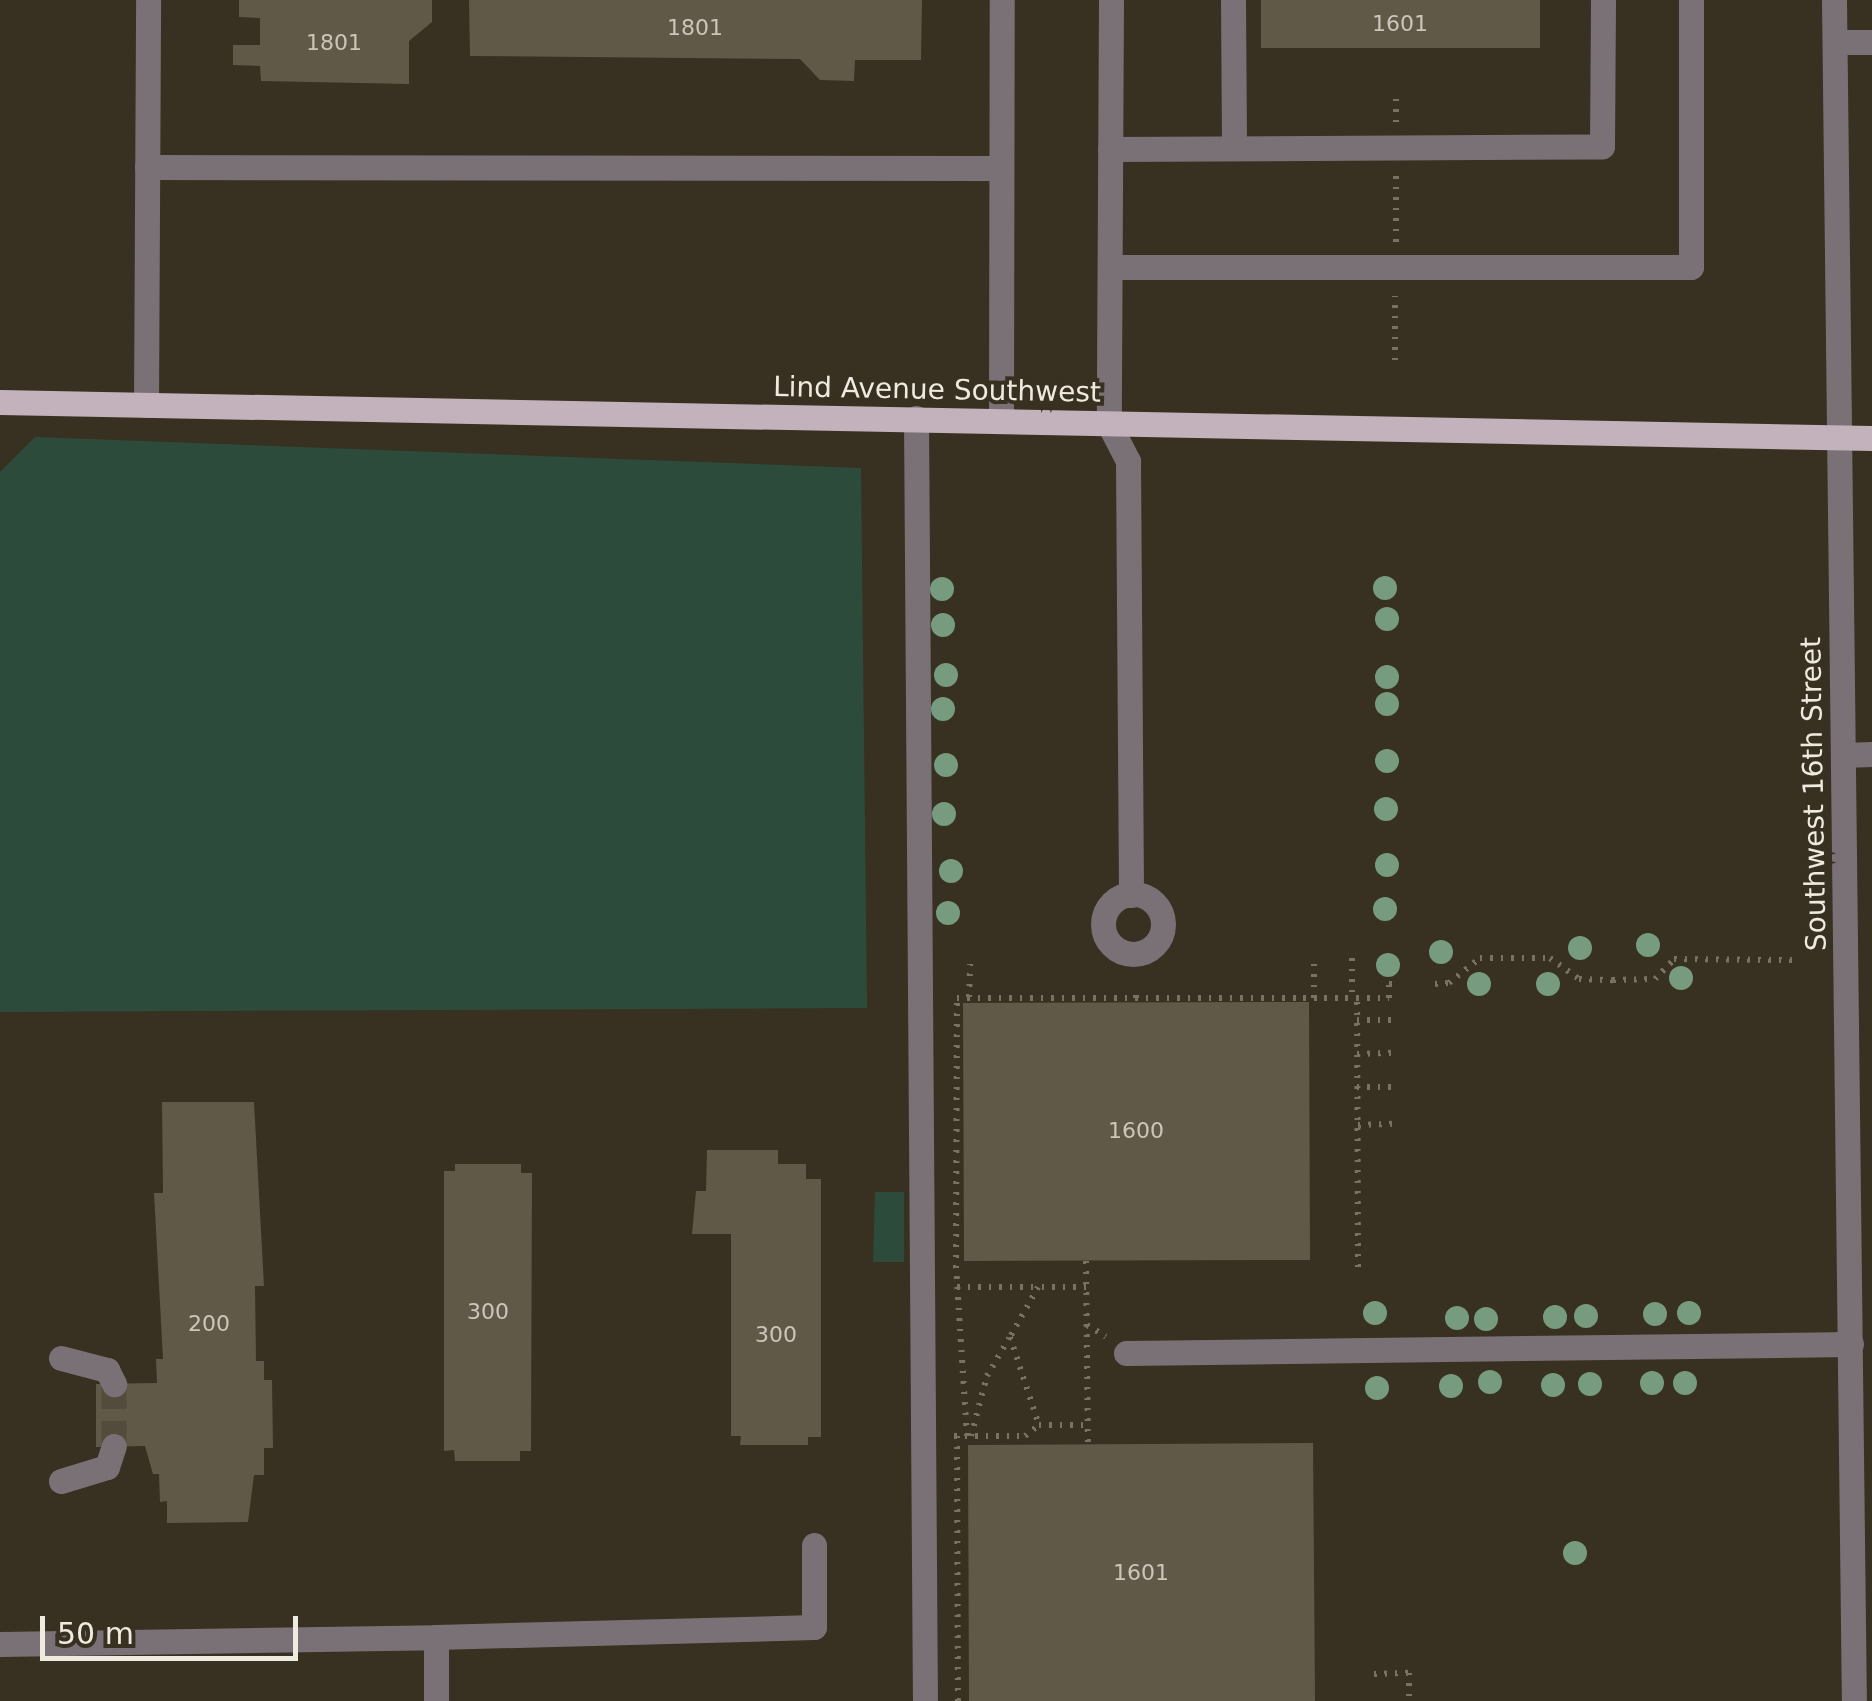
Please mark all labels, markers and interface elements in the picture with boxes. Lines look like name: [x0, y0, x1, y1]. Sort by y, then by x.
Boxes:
house number: 1601: [1372, 11, 1428, 37]
house number: 1801: [667, 15, 723, 41]
house number: 1801: [306, 30, 362, 56]
street label: Lind Avenue Southwest: [773, 370, 1101, 410]
street label: Southwest 16th Street: [1794, 637, 1834, 951]
house number: 1600: [1108, 1118, 1164, 1144]
house number: 300: [467, 1299, 509, 1325]
house number: 200: [188, 1311, 230, 1337]
house number: 300: [755, 1322, 797, 1348]
house number: 1601: [1113, 1560, 1169, 1586]
scale bar: [45, 1596, 302, 1658]
text: 50 m: [57, 1616, 134, 1651]

